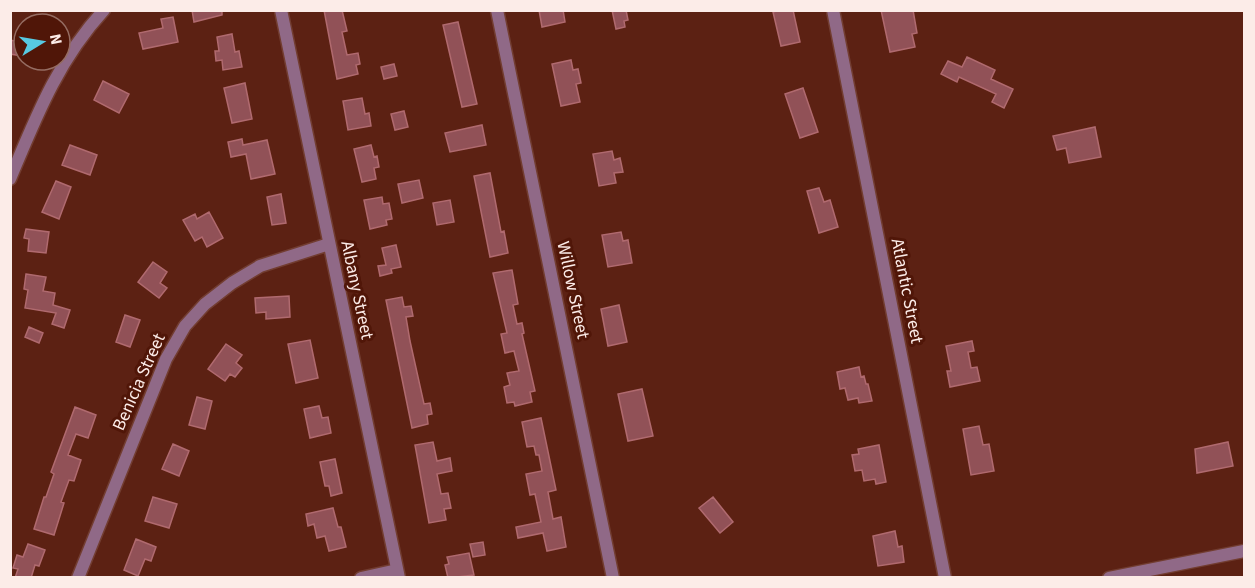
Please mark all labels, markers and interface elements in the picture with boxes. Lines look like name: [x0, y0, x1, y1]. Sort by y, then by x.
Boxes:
north arrow: [12, 12, 72, 72]
text: N: [44, 32, 68, 47]
street label: Atlantic Street: [885, 236, 929, 346]
street label: Albany Street: [334, 238, 380, 342]
street label: Willow Street: [550, 239, 596, 341]
street label: Benicia Street: [106, 329, 172, 435]

